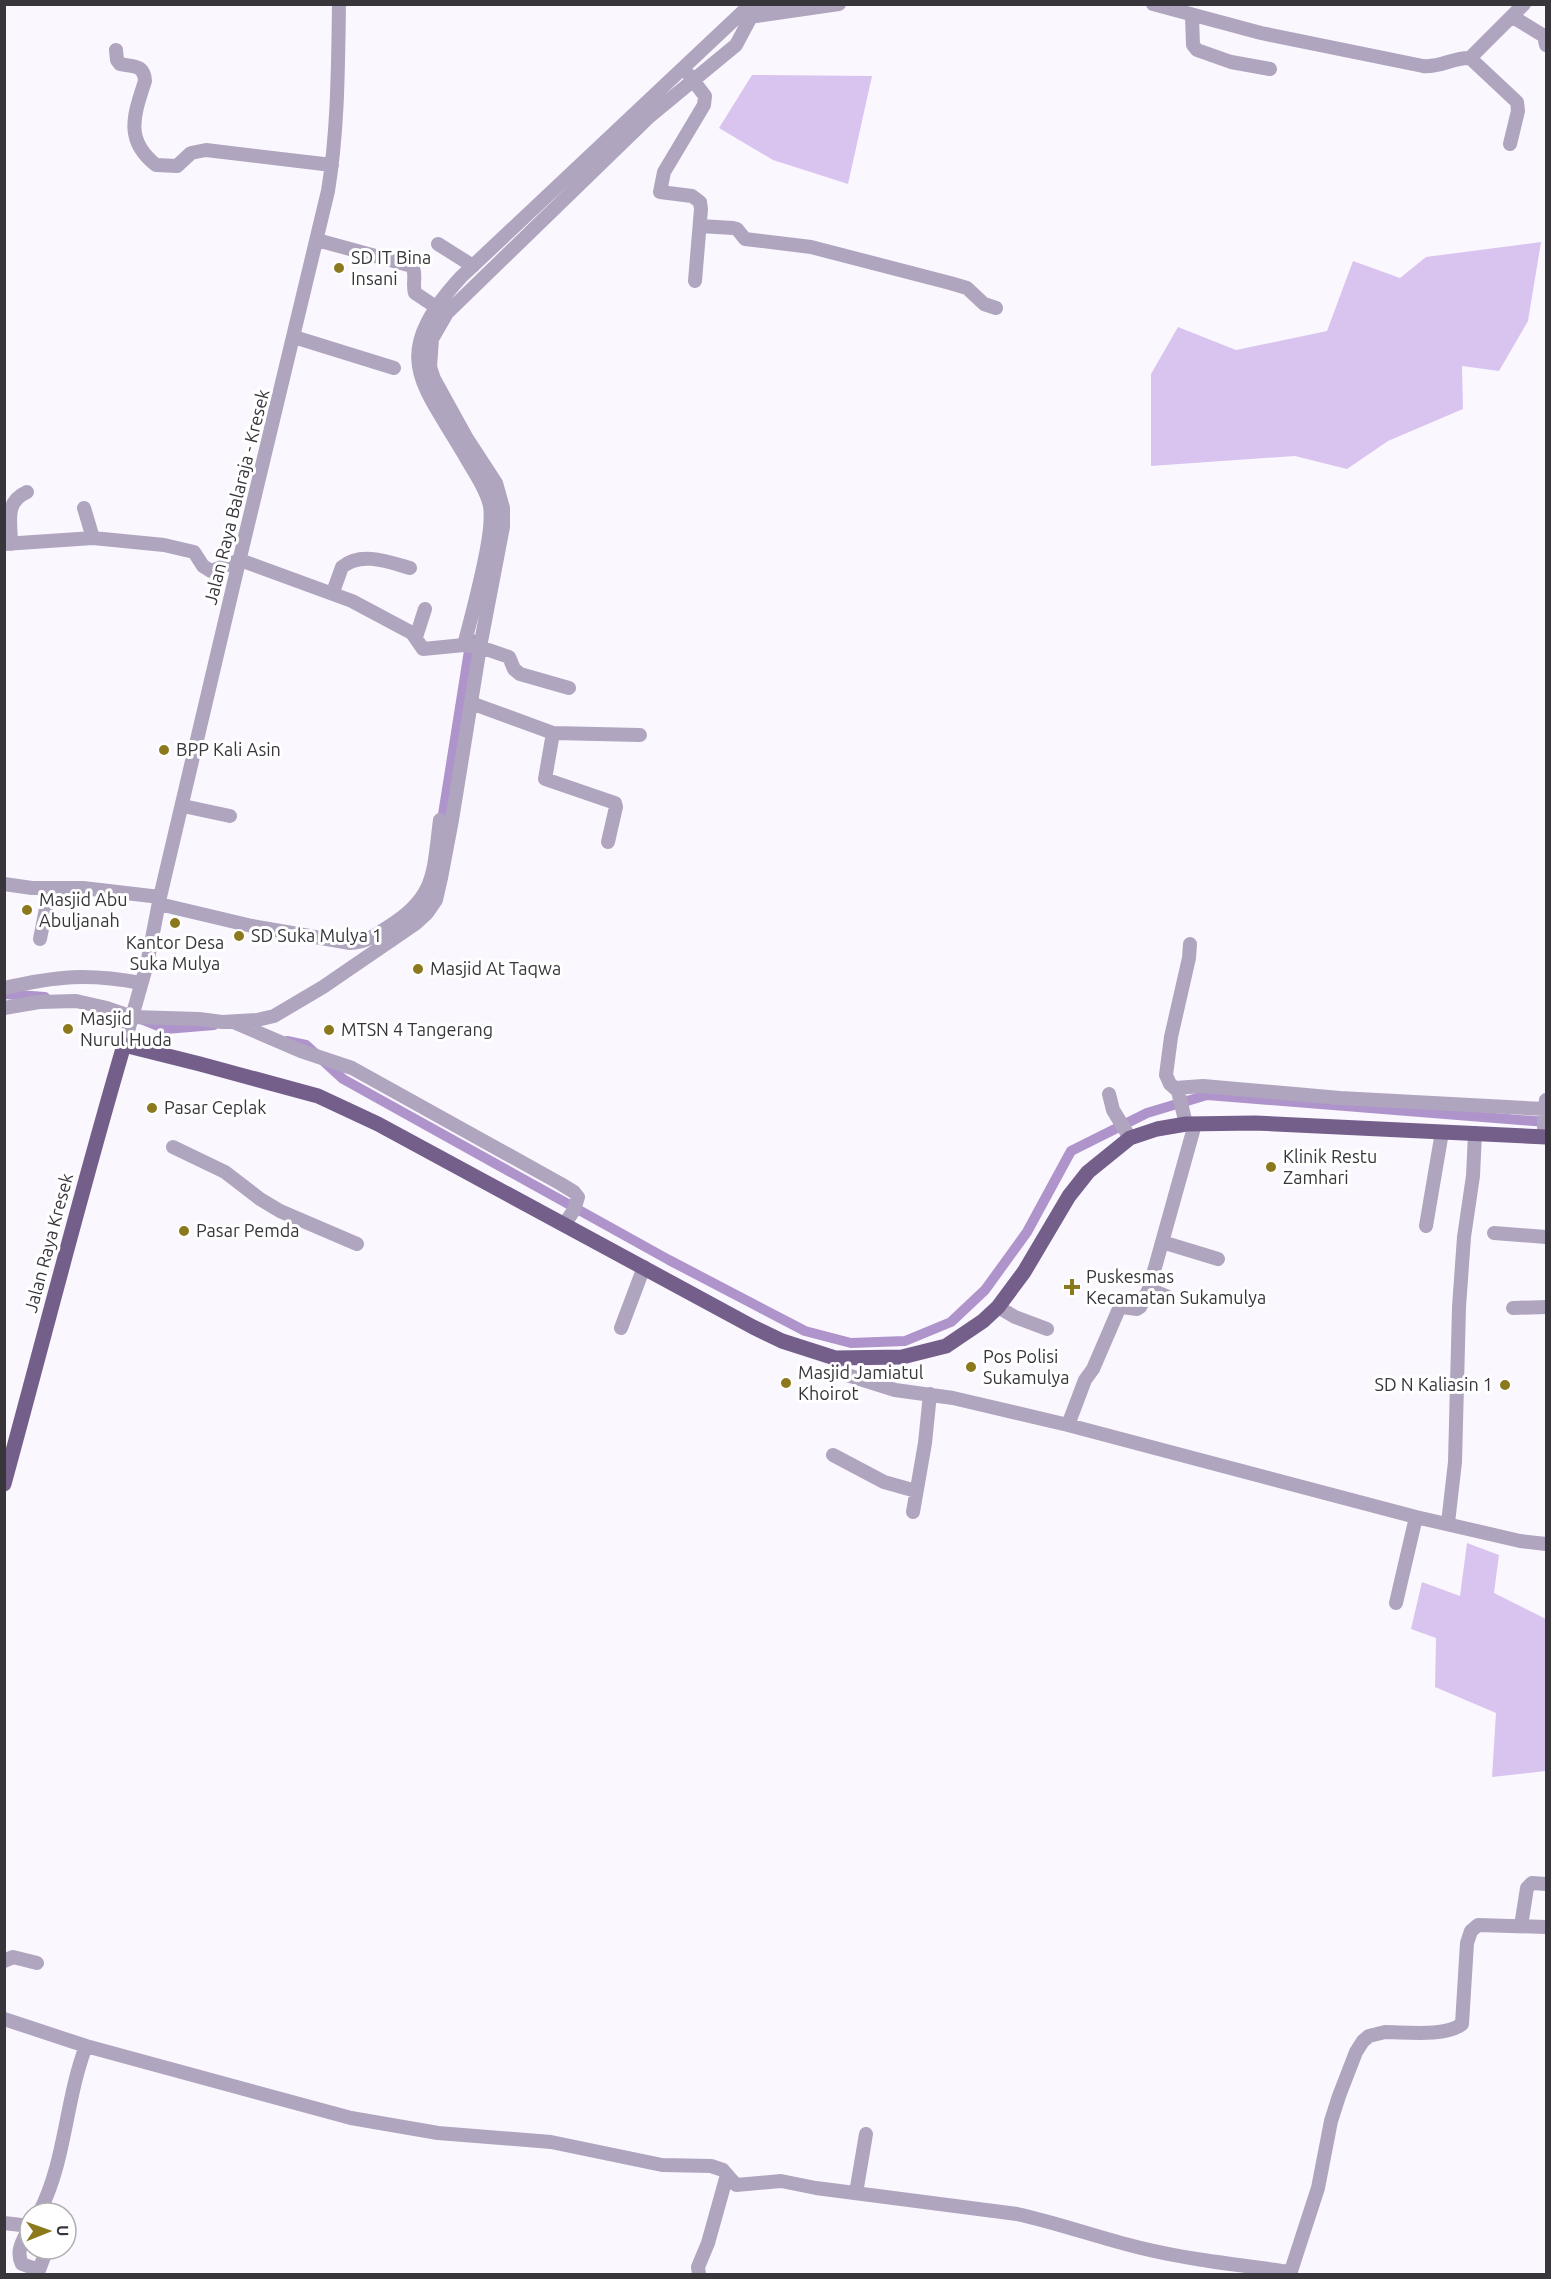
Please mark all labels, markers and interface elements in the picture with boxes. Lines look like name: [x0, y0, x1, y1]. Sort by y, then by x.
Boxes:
place label: SD IT Bina Insani: [351, 247, 431, 288]
marker: SD IT Bina Insani: [332, 261, 346, 275]
street label: Jalan Raya Balaraja - Kresek: [200, 387, 273, 607]
place label: BPP Kali Asin: [176, 739, 281, 759]
marker: BPP Kali Asin: [157, 743, 171, 757]
place label: Masjid Abu Abuljanah: [39, 889, 128, 930]
marker: Masjid Abu Abuljanah: [20, 903, 34, 917]
marker: Kantor Desa Suka Mulya: [168, 916, 182, 930]
place label: SD Suka Mulya 1: [251, 925, 382, 945]
marker: SD Suka Mulya 1: [232, 929, 246, 943]
place label: Kantor Desa Suka Mulya: [126, 932, 224, 973]
place label: Masjid At Taqwa: [430, 958, 561, 978]
marker: Masjid At Taqwa: [411, 962, 425, 976]
place label: Masjid Nurul Huda: [80, 1008, 172, 1049]
place label: MTSN 4 Tangerang: [341, 1019, 493, 1039]
marker: Masjid Nurul Huda: [61, 1022, 75, 1036]
marker: MTSN 4 Tangerang: [322, 1023, 336, 1037]
place label: Pasar Ceplak: [164, 1097, 266, 1117]
marker: Pasar Ceplak: [145, 1101, 159, 1115]
place label: Klinik Restu Zamhari: [1283, 1146, 1377, 1187]
marker: Klinik Restu Zamhari: [1264, 1160, 1278, 1174]
street label: Jalan Raya Kresek: [20, 1171, 76, 1315]
place label: Pasar Pemda: [196, 1220, 300, 1240]
marker: Pasar Pemda: [177, 1224, 191, 1238]
place label: Puskesmas Kecamatan Sukamulya: [1086, 1266, 1266, 1307]
marker: Puskesmas Kecamatan Sukamulya: [1063, 1278, 1081, 1296]
place label: Pos Polisi Sukamulya: [983, 1346, 1069, 1387]
marker: Pos Polisi Sukamulya: [964, 1360, 978, 1374]
place label: Masjid Jamiatul Khoirot: [798, 1362, 924, 1403]
place label: SD N Kaliasin 1: [1374, 1374, 1493, 1394]
marker: Masjid Jamiatul Khoirot: [779, 1376, 793, 1390]
marker: SD N Kaliasin 1: [1498, 1378, 1512, 1392]
north arrow: [18, 2201, 78, 2261]
text: U: [54, 2225, 72, 2237]

